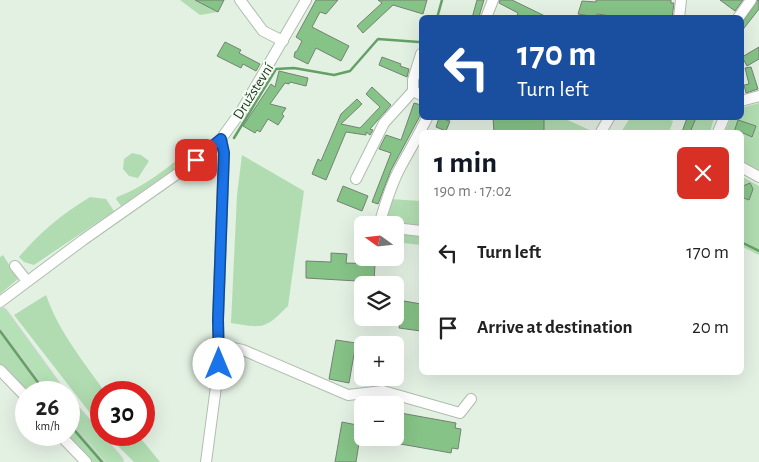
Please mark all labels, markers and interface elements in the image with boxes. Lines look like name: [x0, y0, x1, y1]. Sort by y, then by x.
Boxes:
icon: left: [434, 35, 499, 100]
text: 170 m: [517, 37, 597, 72]
street label: Družstevní: [230, 60, 277, 122]
text: Turn left: [517, 78, 589, 100]
pin: [175, 139, 217, 181]
icon: arrive: [182, 146, 210, 174]
button: close: [677, 147, 729, 199]
text: 1 min: [434, 148, 497, 178]
text: 190 m · 17:02: [434, 183, 511, 199]
north arrow: [354, 216, 404, 266]
map controls: [354, 216, 404, 446]
icon: left: [434, 239, 462, 267]
text: Turn left: [477, 243, 541, 262]
text: 170 m: [686, 243, 729, 262]
button: layers: [354, 276, 404, 326]
icon: arrive: [434, 314, 462, 342]
text: Arrive at destination: [477, 318, 633, 337]
text: 20 m: [692, 318, 729, 337]
button: +: [354, 336, 404, 386]
position arrow: [192, 337, 244, 389]
speed limit sign: 30: [90, 381, 155, 446]
text: 26: [36, 395, 59, 420]
button: −: [354, 396, 404, 446]
text: km/h: [35, 420, 60, 432]

